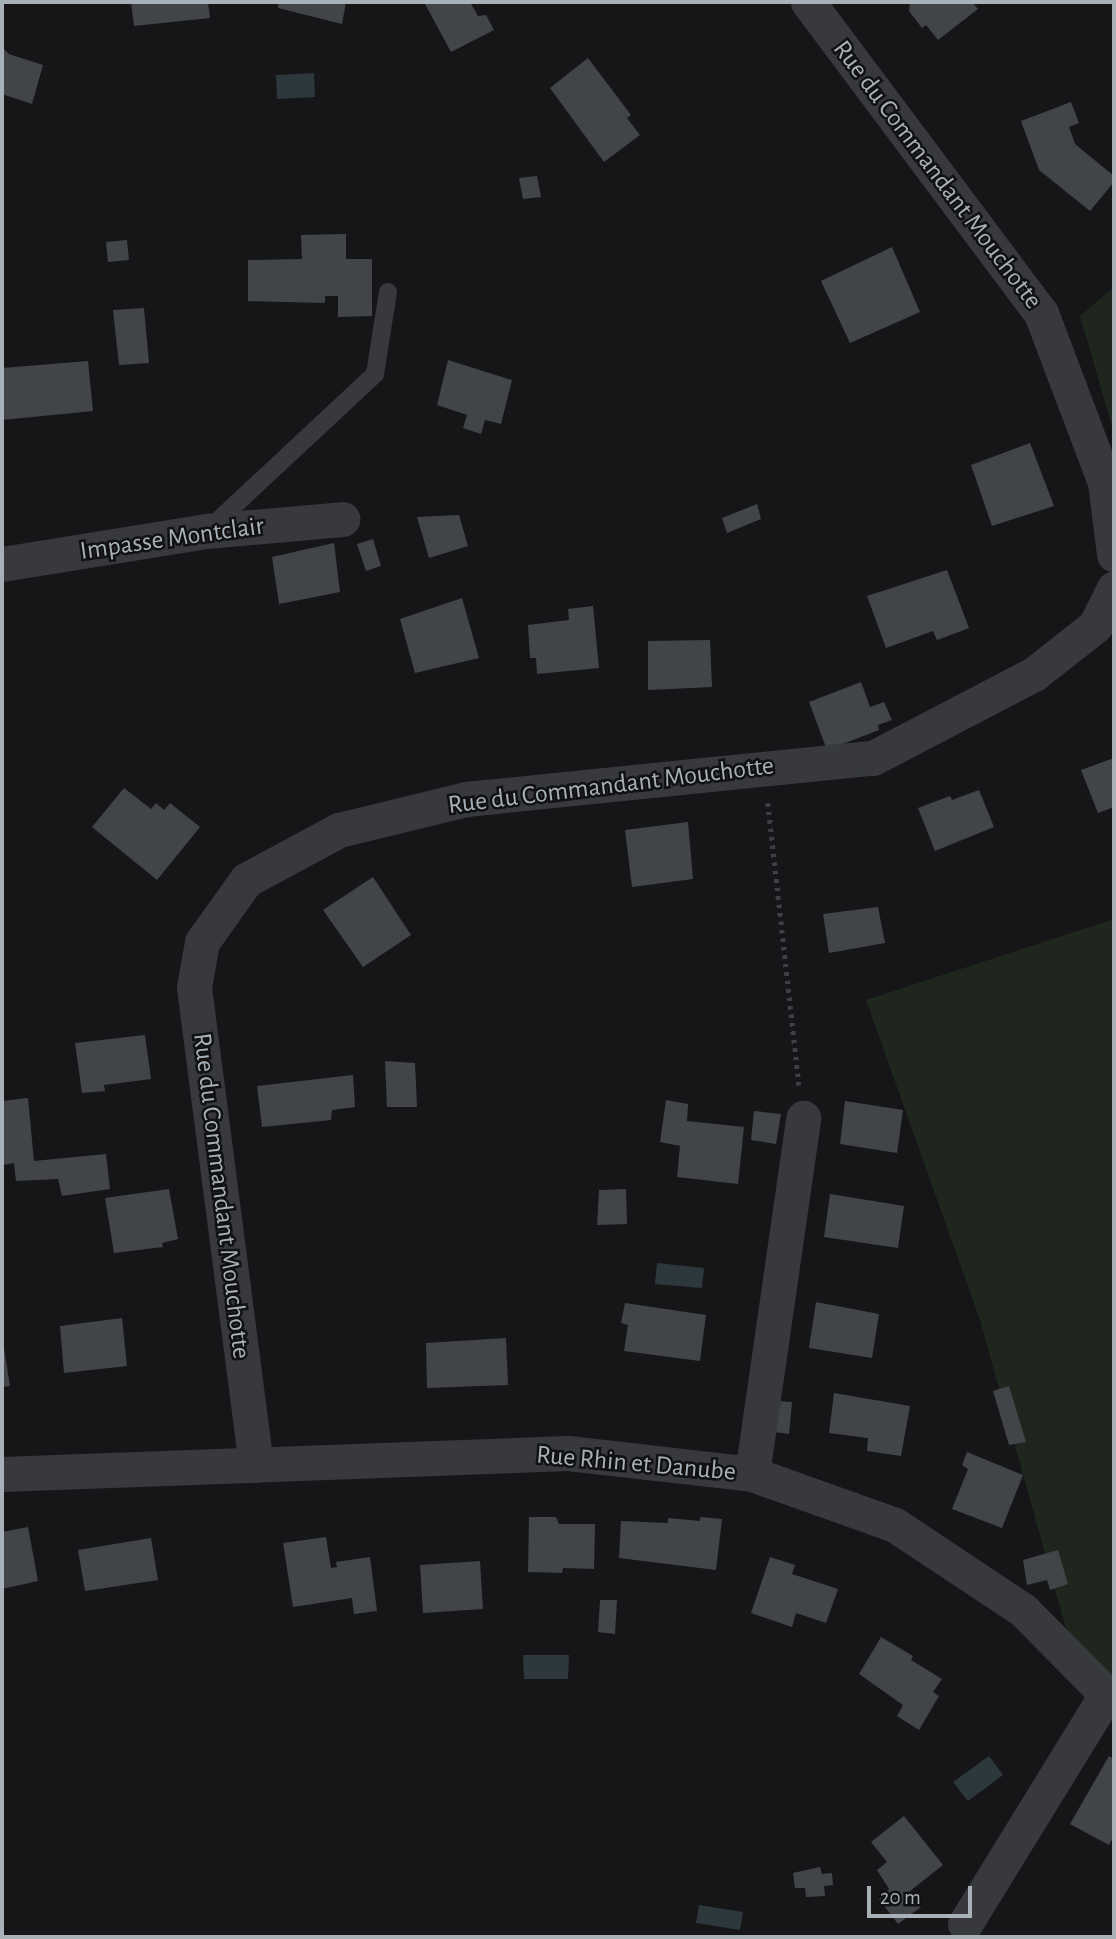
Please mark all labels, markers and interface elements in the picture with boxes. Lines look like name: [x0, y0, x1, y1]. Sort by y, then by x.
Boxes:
street label: Rue du Commandant Mouchotte: [826, 35, 1048, 315]
street label: Impasse Montclair: [78, 511, 266, 567]
street label: Rue du Commandant Mouchotte: [446, 751, 776, 821]
street label: Rue du Commandant Mouchotte: [186, 1031, 256, 1361]
street label: Rue Rhin et Danube: [535, 1440, 737, 1488]
scale bar: [871, 1872, 976, 1916]
text: 20 m: [880, 1887, 921, 1908]

